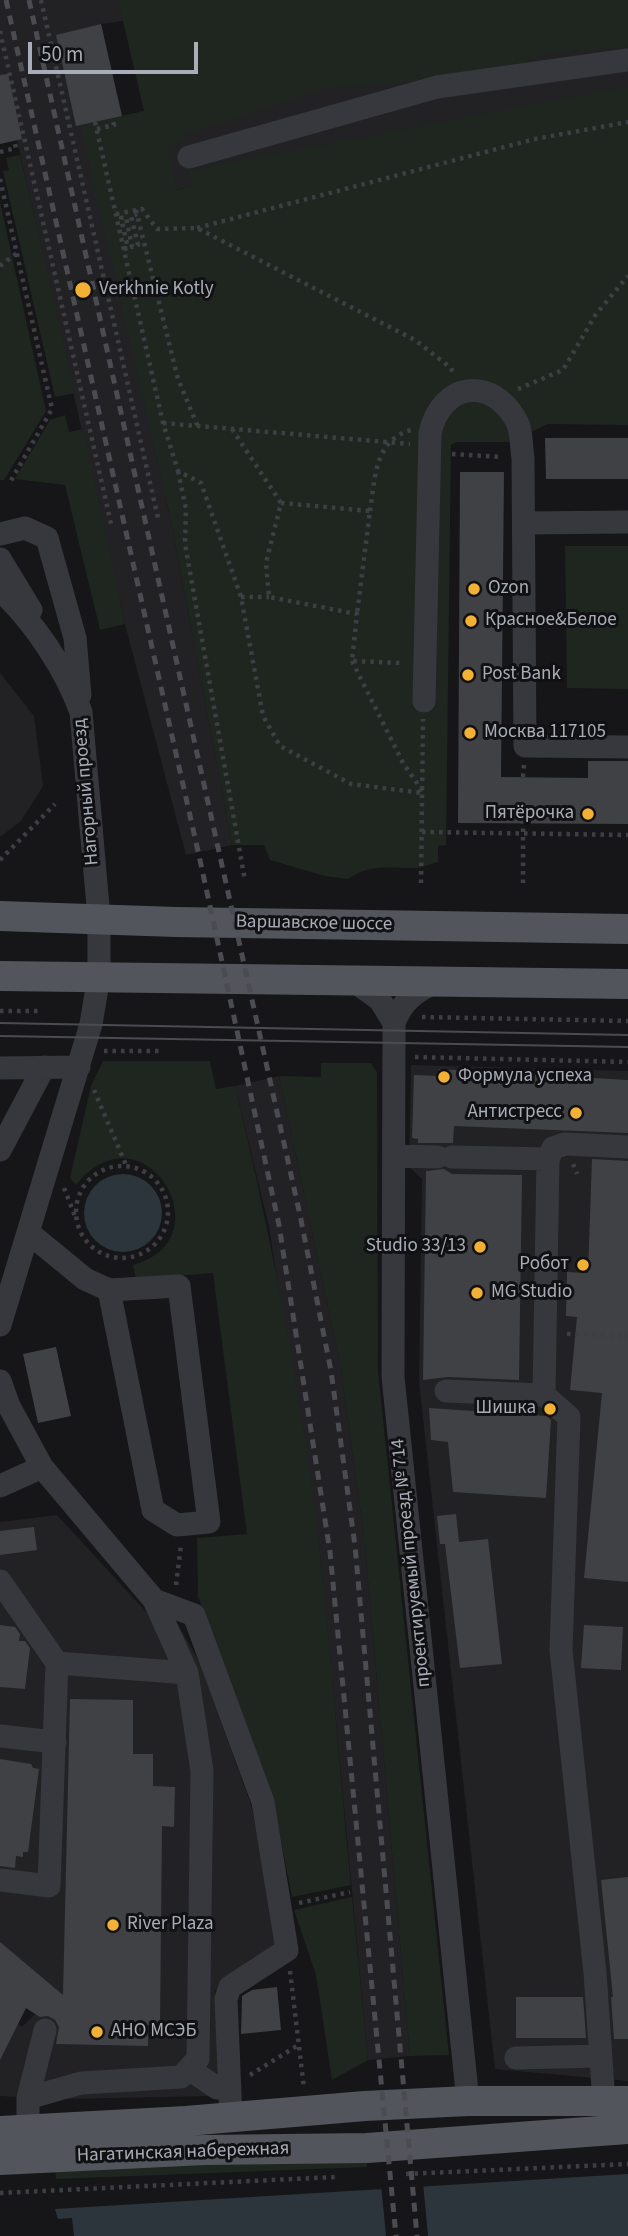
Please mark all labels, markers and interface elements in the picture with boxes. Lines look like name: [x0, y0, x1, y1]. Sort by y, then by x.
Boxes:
scale bar: [32, 28, 201, 72]
text: 50 m: [41, 39, 83, 69]
place label: Verkhnie Kotly: [99, 279, 214, 301]
marker: Verkhnie Kotly: [73, 280, 93, 300]
place label: Ozon: [488, 578, 529, 600]
marker: Ozon: [466, 581, 482, 597]
place label: Красное&Белое: [485, 610, 617, 632]
marker: Красное&Белое: [463, 613, 479, 629]
place label: Post Bank: [482, 664, 561, 686]
marker: Post Bank: [460, 667, 476, 683]
street label: Нагорный проезд: [69, 718, 105, 866]
place label: Москва 117105: [484, 722, 606, 744]
marker: Москва 117105: [462, 725, 478, 741]
place label: Пятёрочка: [485, 803, 574, 825]
marker: Пятёрочка: [580, 806, 596, 822]
street label: Варшавское шоссе: [236, 911, 392, 937]
place label: Формула успеха: [458, 1066, 592, 1088]
marker: Формула успеха: [436, 1069, 452, 1085]
place label: Антистресс: [467, 1102, 562, 1124]
marker: Антистресс: [568, 1105, 584, 1121]
place label: Studio 33/13: [366, 1236, 466, 1258]
marker: Studio 33/13: [472, 1239, 488, 1255]
place label: Робот: [519, 1254, 569, 1276]
marker: Робот: [575, 1257, 591, 1273]
place label: MG Studio: [491, 1282, 572, 1304]
marker: MG Studio: [469, 1285, 485, 1301]
place label: Шишка: [476, 1398, 536, 1420]
marker: Шишка: [542, 1401, 558, 1417]
street label: проектируемый проезд № 714: [388, 1438, 436, 1688]
place label: River Plaza: [127, 1914, 214, 1936]
marker: River Plaza: [105, 1917, 121, 1933]
place label: АНО МСЭБ: [111, 2021, 196, 2043]
marker: АНО МСЭБ: [89, 2024, 105, 2040]
street label: Нагатинская набережная: [76, 2138, 290, 2168]

